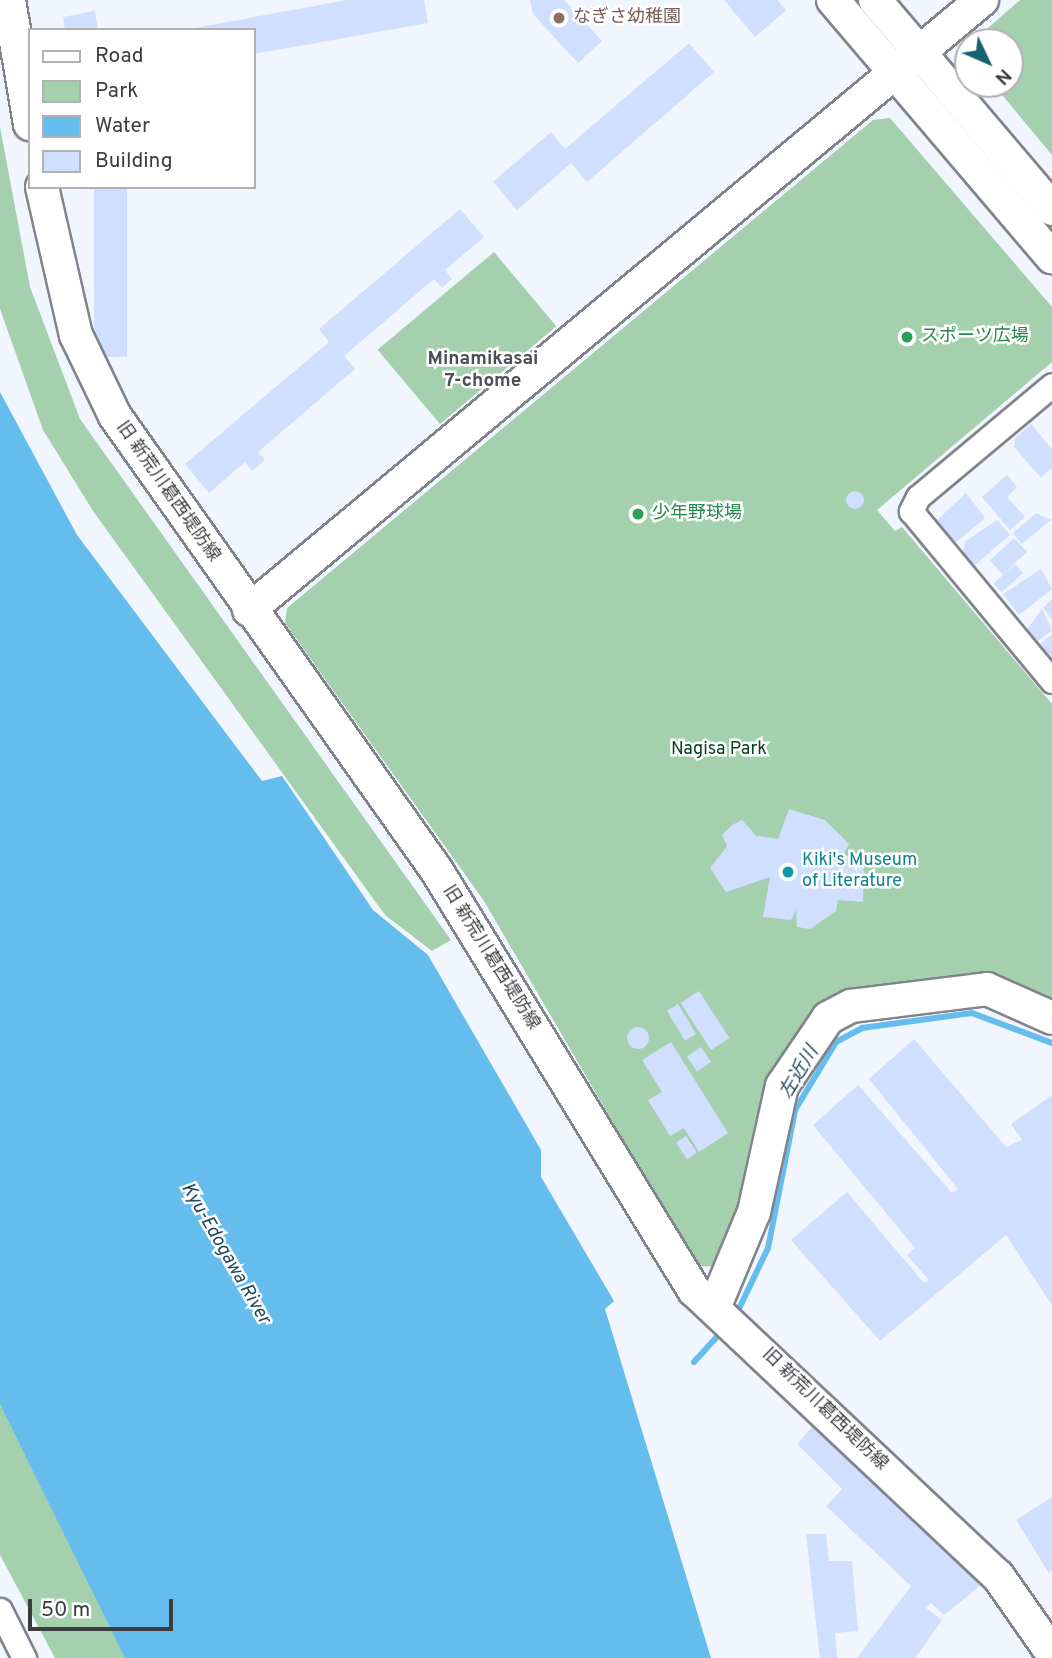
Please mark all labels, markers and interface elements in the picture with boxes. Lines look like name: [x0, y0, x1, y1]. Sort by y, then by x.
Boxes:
place label: なぎさ幼稚園: [573, 7, 681, 29]
marker: なぎさ幼稚園: [551, 10, 567, 26]
legend: [28, 28, 256, 189]
north arrow: [954, 28, 1024, 98]
text: Road: [95, 43, 144, 70]
text: N: [989, 63, 1016, 89]
text: Park: [95, 78, 138, 105]
text: Water: [95, 113, 150, 140]
text: Building: [95, 148, 173, 175]
place label: スポーツ広場: [921, 326, 1029, 348]
marker: スポーツ広場: [899, 329, 915, 345]
district label: Minamikasai 7-chome: [428, 349, 538, 393]
street label: 旧 新荒川葛西堤防線: [110, 418, 224, 566]
place label: 少年野球場: [652, 503, 742, 525]
marker: 少年野球場: [630, 506, 646, 522]
park label: Nagisa Park: [671, 739, 767, 761]
place label: Kiki's Museum of Literature: [802, 851, 917, 894]
marker: Kiki's Museum of Literature: [780, 864, 796, 880]
street label: 旧 新荒川葛西堤防線: [437, 882, 543, 1034]
water label: 左近川: [776, 1043, 824, 1103]
water label: Kyu-Edogawa River: [175, 1179, 275, 1329]
street label: 旧 新荒川葛西堤防線: [757, 1344, 891, 1476]
scale bar: [32, 1584, 177, 1628]
text: 50 m: [41, 1597, 90, 1624]

